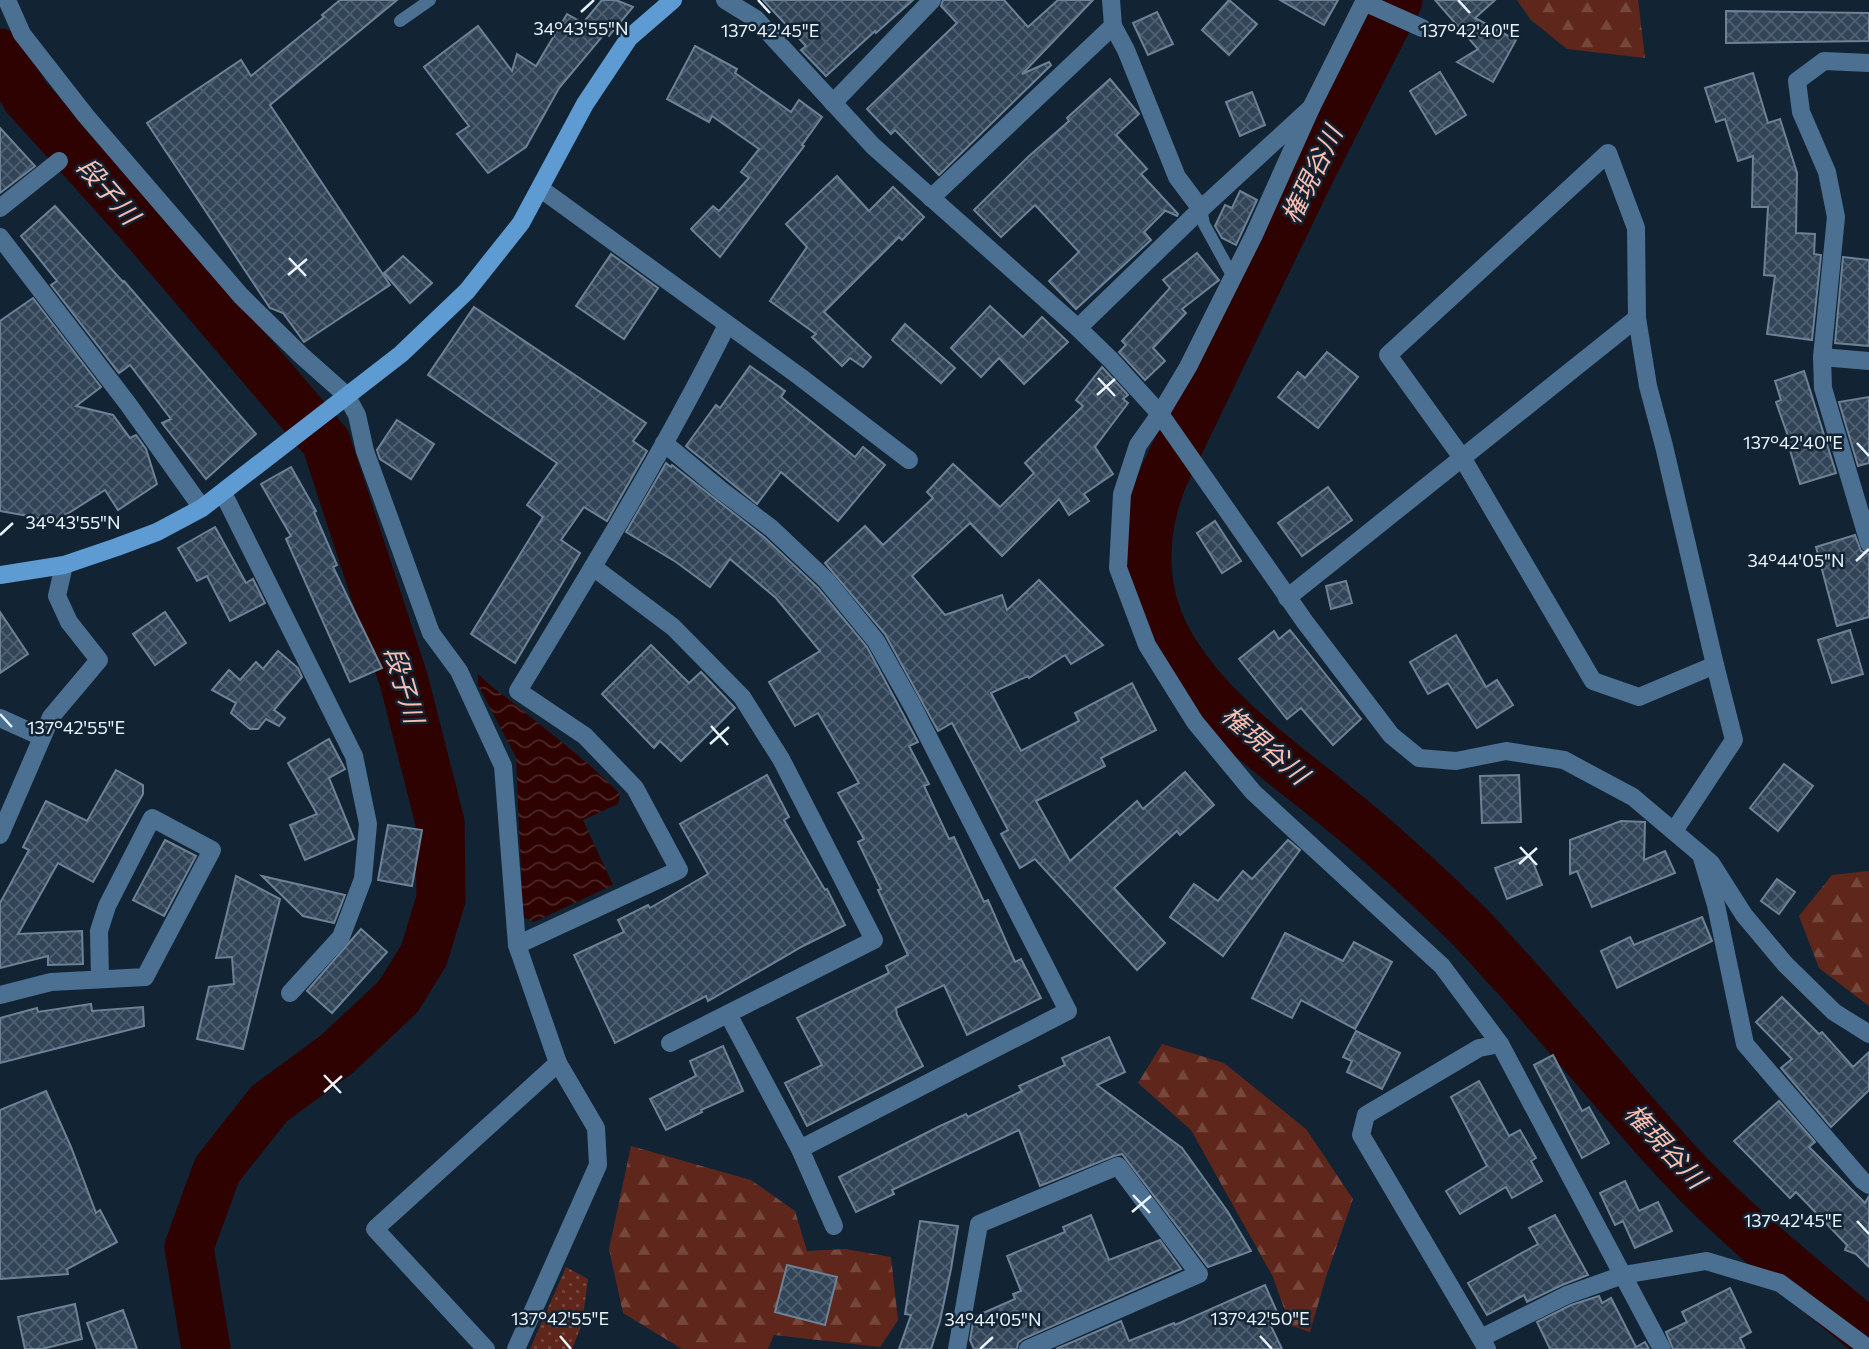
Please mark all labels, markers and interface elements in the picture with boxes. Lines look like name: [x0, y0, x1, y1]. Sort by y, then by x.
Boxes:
text: 34°43'55"N: [533, 17, 629, 39]
text: 137°42'45"E: [721, 19, 819, 41]
text: 137°42'40"E: [1420, 19, 1520, 41]
water label: 権現谷川: [1274, 118, 1349, 228]
water label: 段子川: [72, 150, 148, 232]
text: 137°42'40"E: [1743, 431, 1843, 453]
text: 34°43'55"N: [25, 511, 121, 533]
text: 34°44'05"N: [1747, 549, 1845, 571]
water label: 段子川: [380, 643, 432, 729]
water label: 権現谷川: [1217, 698, 1318, 792]
text: 137°42'55"E: [27, 716, 125, 738]
water label: 権現谷川: [1619, 1096, 1715, 1196]
text: 137°42'45"E: [1744, 1209, 1842, 1231]
text: 137°42'55"E: [511, 1307, 609, 1329]
text: 137°42'50"E: [1210, 1307, 1310, 1329]
text: 34°44'05"N: [944, 1308, 1042, 1330]

